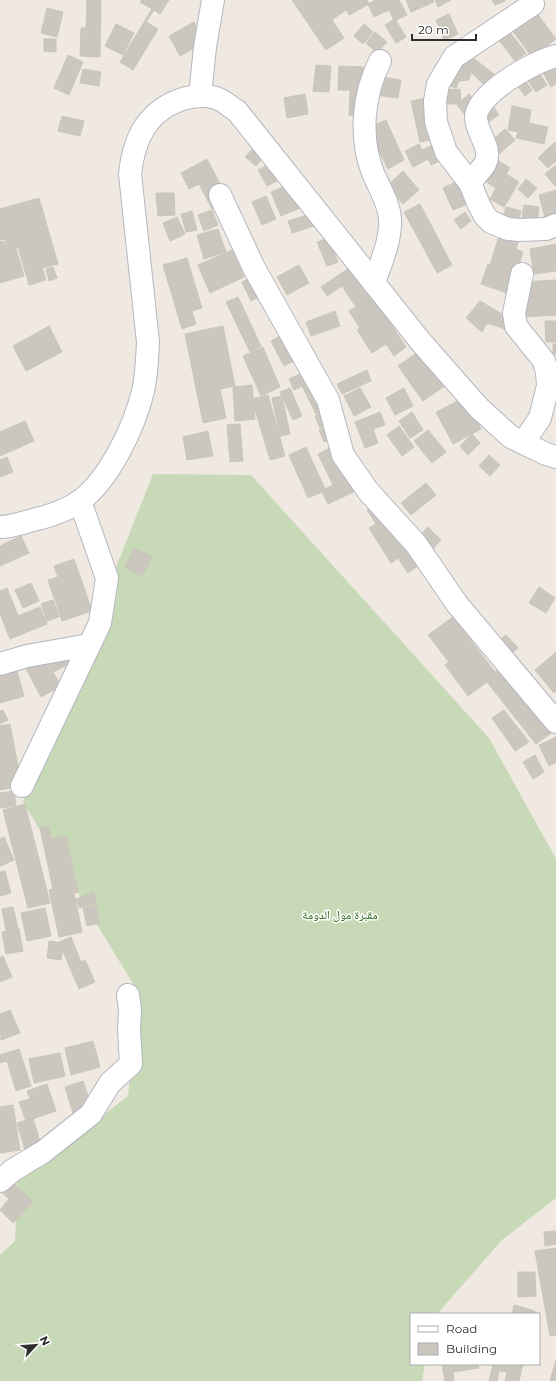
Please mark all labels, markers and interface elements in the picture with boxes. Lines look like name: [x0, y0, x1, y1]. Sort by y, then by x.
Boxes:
scale bar: [412, 16, 476, 42]
text: 20 m: [418, 22, 449, 37]
park label: مقبرة مول الدومة: [302, 907, 378, 922]
legend: [410, 1313, 540, 1365]
text: Road: [446, 1321, 477, 1336]
north arrow: [16, 1325, 56, 1365]
text: N: [37, 1334, 53, 1348]
text: Building: [446, 1341, 497, 1356]

